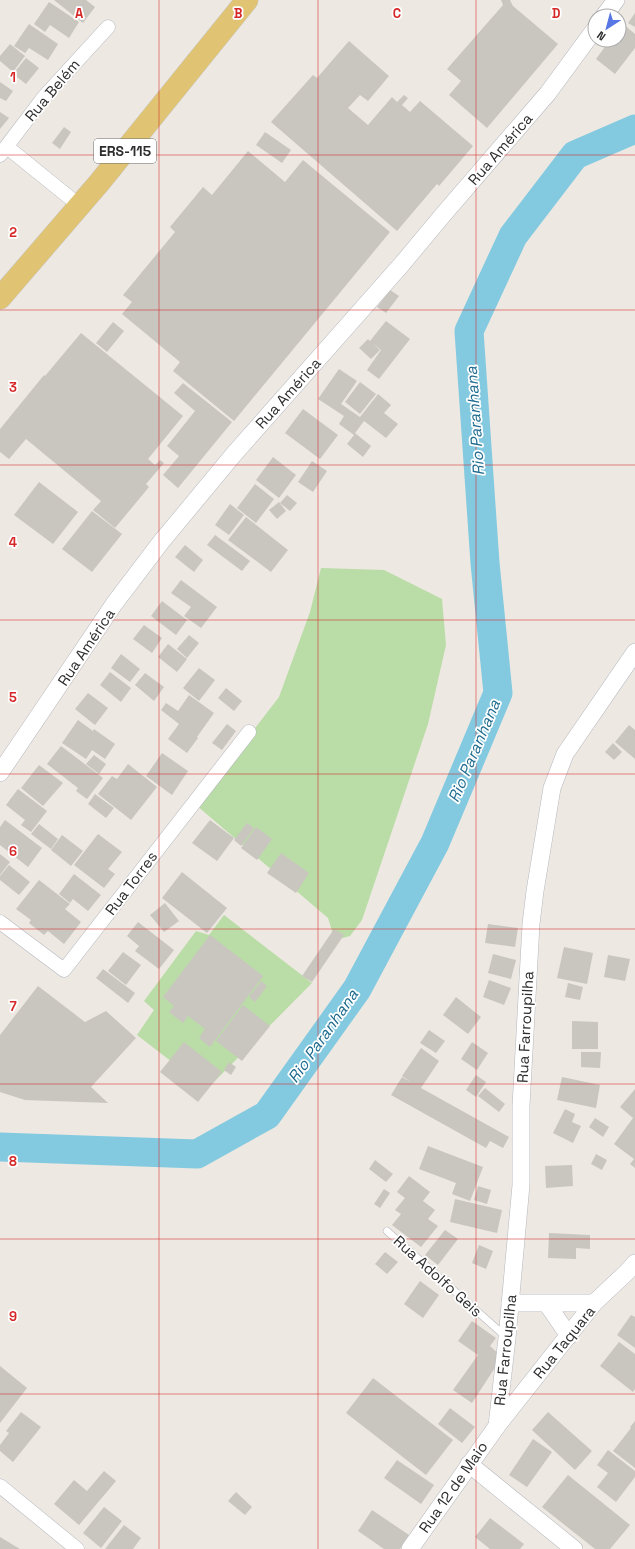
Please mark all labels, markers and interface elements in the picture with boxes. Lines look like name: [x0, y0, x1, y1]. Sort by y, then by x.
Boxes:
text: A: [75, 5, 84, 22]
text: B: [234, 5, 243, 22]
text: C: [393, 5, 401, 22]
text: D: [552, 5, 561, 22]
north arrow: [587, 8, 627, 48]
text: N: [594, 28, 608, 44]
street label: Rua Belém: [20, 55, 84, 125]
text: 1: [10, 69, 16, 86]
street label: Rua América: [464, 109, 537, 189]
road number: ERS-115: [94, 139, 156, 163]
text: 2: [9, 224, 17, 241]
street label: Rua América: [251, 353, 325, 432]
water label: Rio Paranhana: [461, 365, 489, 476]
text: 3: [9, 379, 17, 396]
text: 4: [9, 534, 17, 551]
street label: Rua América: [53, 604, 119, 689]
text: 5: [9, 689, 17, 706]
water label: Rio Paranhana: [443, 696, 505, 805]
text: 6: [9, 843, 17, 860]
street label: Rua Torres: [101, 847, 161, 919]
street label: Rua Farroupilha: [513, 970, 537, 1083]
water label: Rio Paranhana: [283, 985, 363, 1087]
text: 7: [9, 998, 17, 1015]
text: 8: [9, 1153, 17, 1170]
street label: Rua Adolfo Geis: [390, 1231, 486, 1321]
street label: Rua Farroupilha: [490, 1293, 520, 1407]
street label: Rua Taquara: [529, 1301, 599, 1382]
text: 9: [9, 1308, 17, 1325]
street label: Rua 12 de Maio: [414, 1438, 492, 1536]

